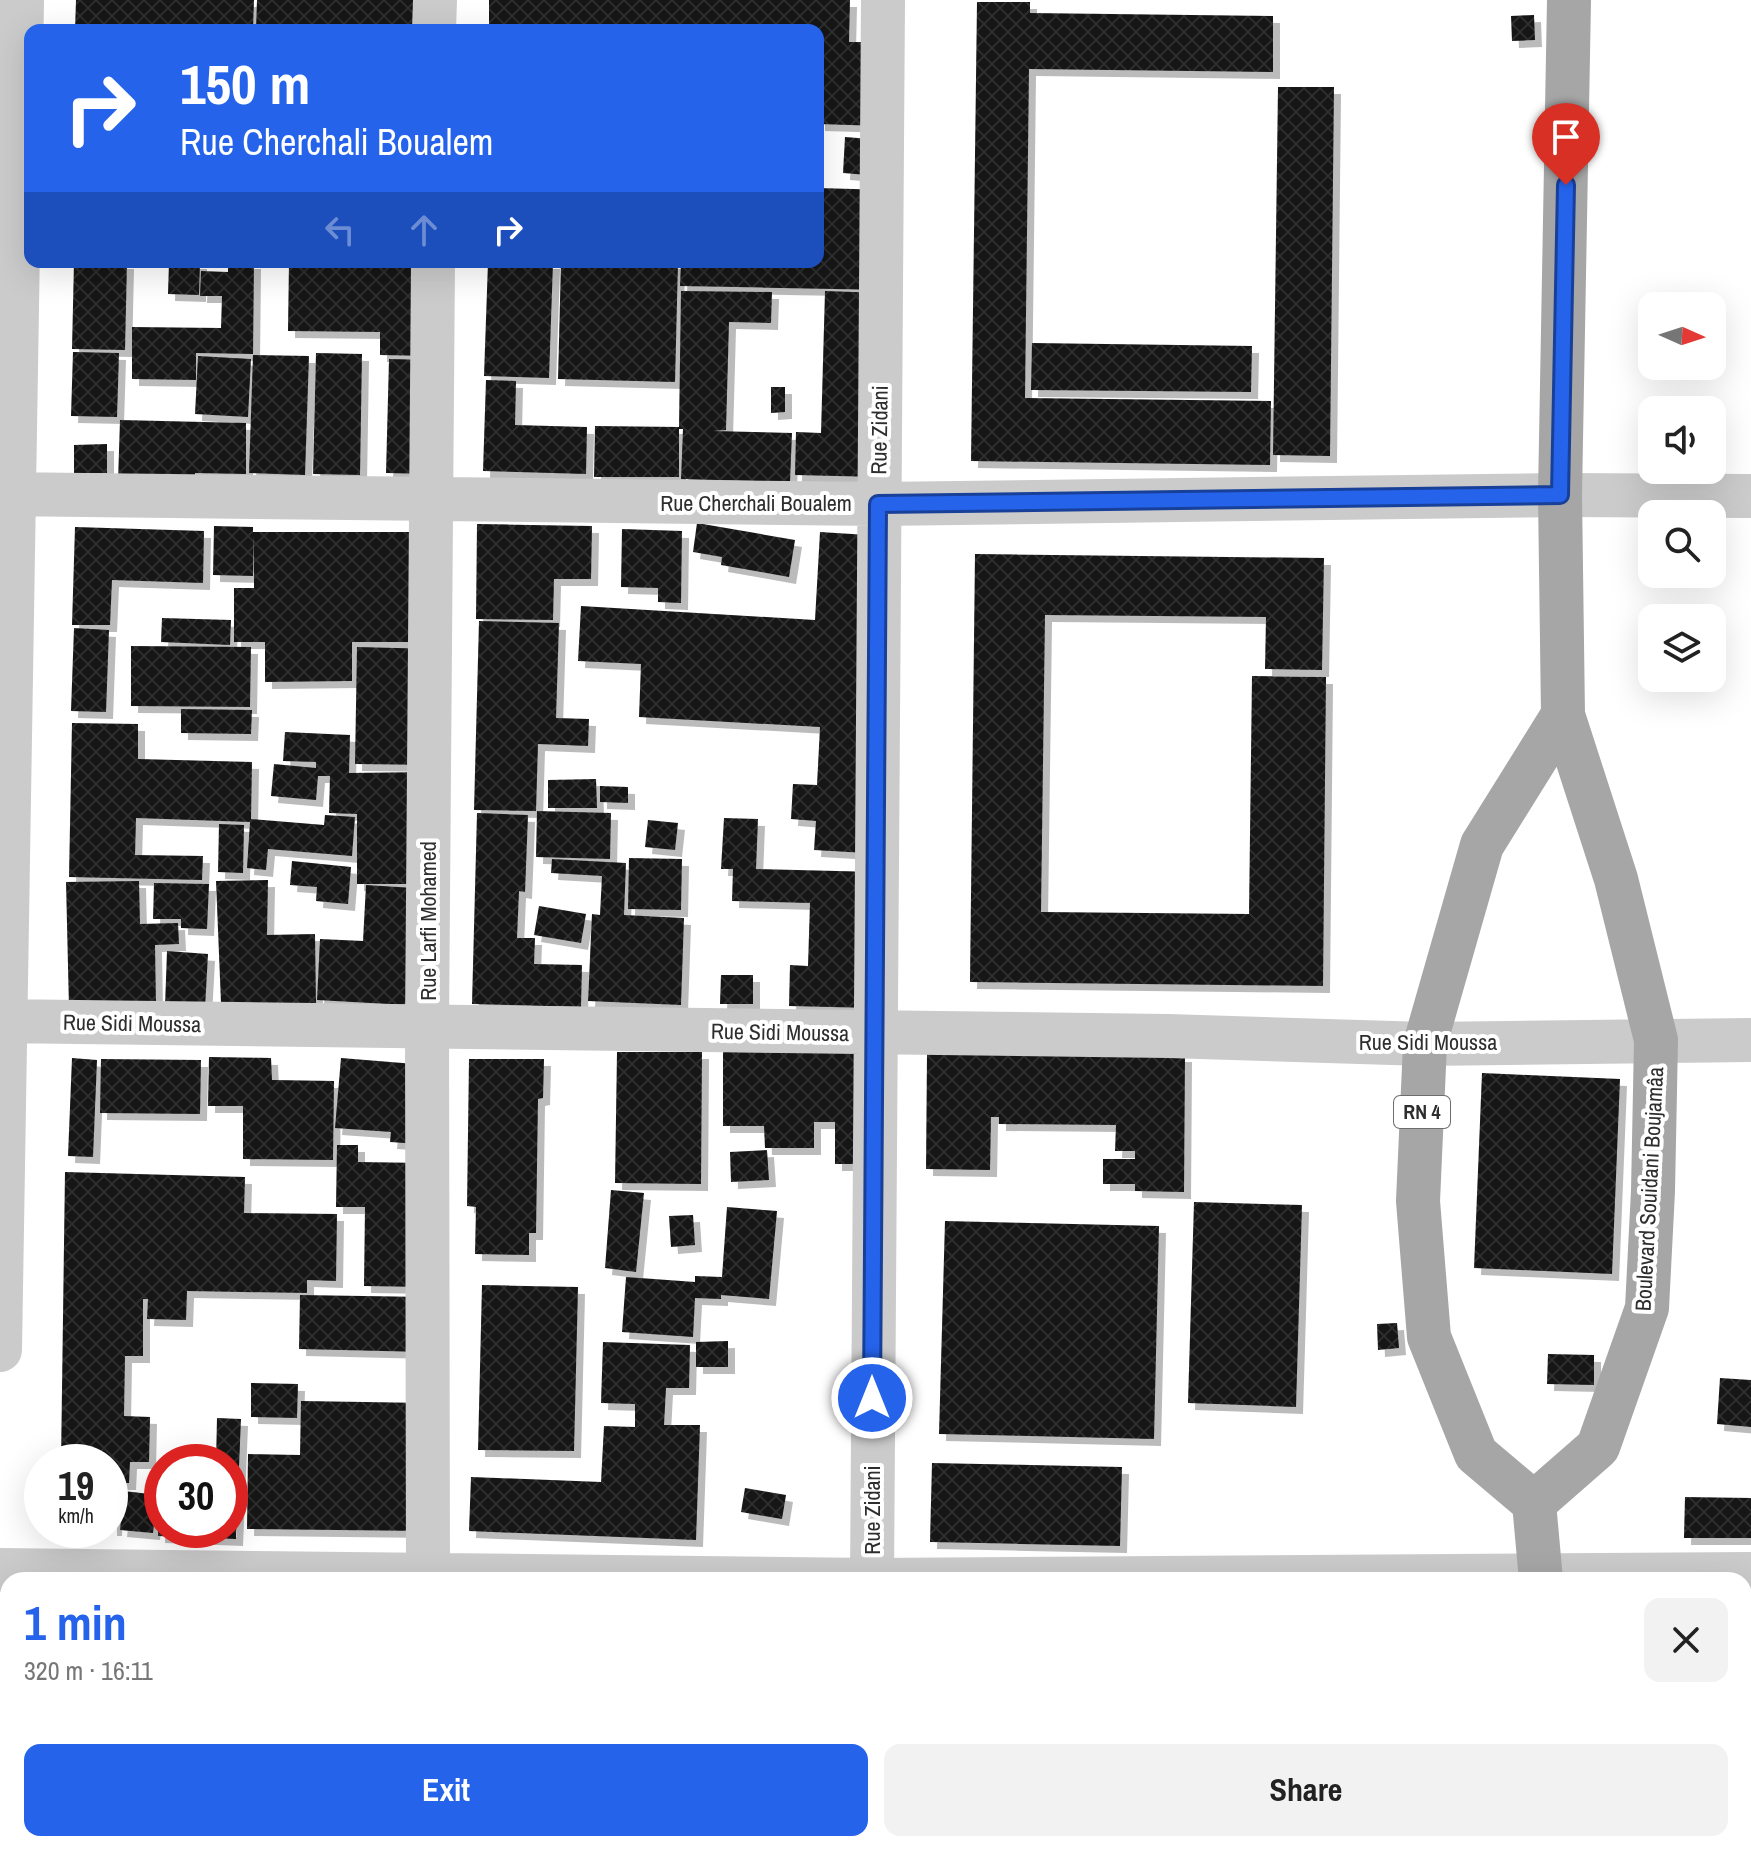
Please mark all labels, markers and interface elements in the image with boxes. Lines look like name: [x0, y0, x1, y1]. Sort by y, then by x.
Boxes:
text: 150 m: [180, 46, 310, 121]
icon: right: [48, 56, 152, 160]
pin: [1532, 103, 1600, 185]
icon: arrive: [1544, 115, 1588, 159]
text: Rue Cherchali Boualem: [180, 118, 493, 166]
icon: left: [318, 208, 362, 252]
icon: ahead: [402, 208, 446, 252]
icon: right: [486, 208, 530, 252]
north arrow: [1638, 292, 1726, 380]
map controls: [1638, 292, 1726, 692]
street label: Rue Zidani: [863, 385, 895, 475]
button: sound: [1638, 396, 1726, 484]
street label: Rue Cherchali Boualem: [660, 488, 852, 518]
button: search: [1638, 500, 1726, 588]
button: layers: [1638, 604, 1726, 692]
street label: Rue Larfi Mohamed: [413, 841, 443, 1001]
street label: Rue Sidi Moussa: [63, 1007, 201, 1039]
street label: Rue Sidi Moussa: [711, 1016, 849, 1048]
street label: Rue Sidi Moussa: [1359, 1027, 1497, 1057]
street label: Boulevard Souidani Boujamâa: [1628, 1066, 1670, 1312]
road number: RN 4: [1394, 1096, 1450, 1128]
position arrow: [830, 1356, 914, 1440]
speed limit sign: 30: [144, 1444, 248, 1548]
text: 19: [58, 1459, 94, 1512]
street label: Rue Zidani: [857, 1465, 887, 1555]
text: km/h: [58, 1502, 94, 1529]
text: 1 min: [24, 1590, 127, 1655]
button: close: [1644, 1598, 1728, 1682]
text: 320 m · 16:11: [24, 1653, 153, 1688]
button: Exit: [24, 1744, 868, 1836]
button: Share: [884, 1744, 1728, 1836]

